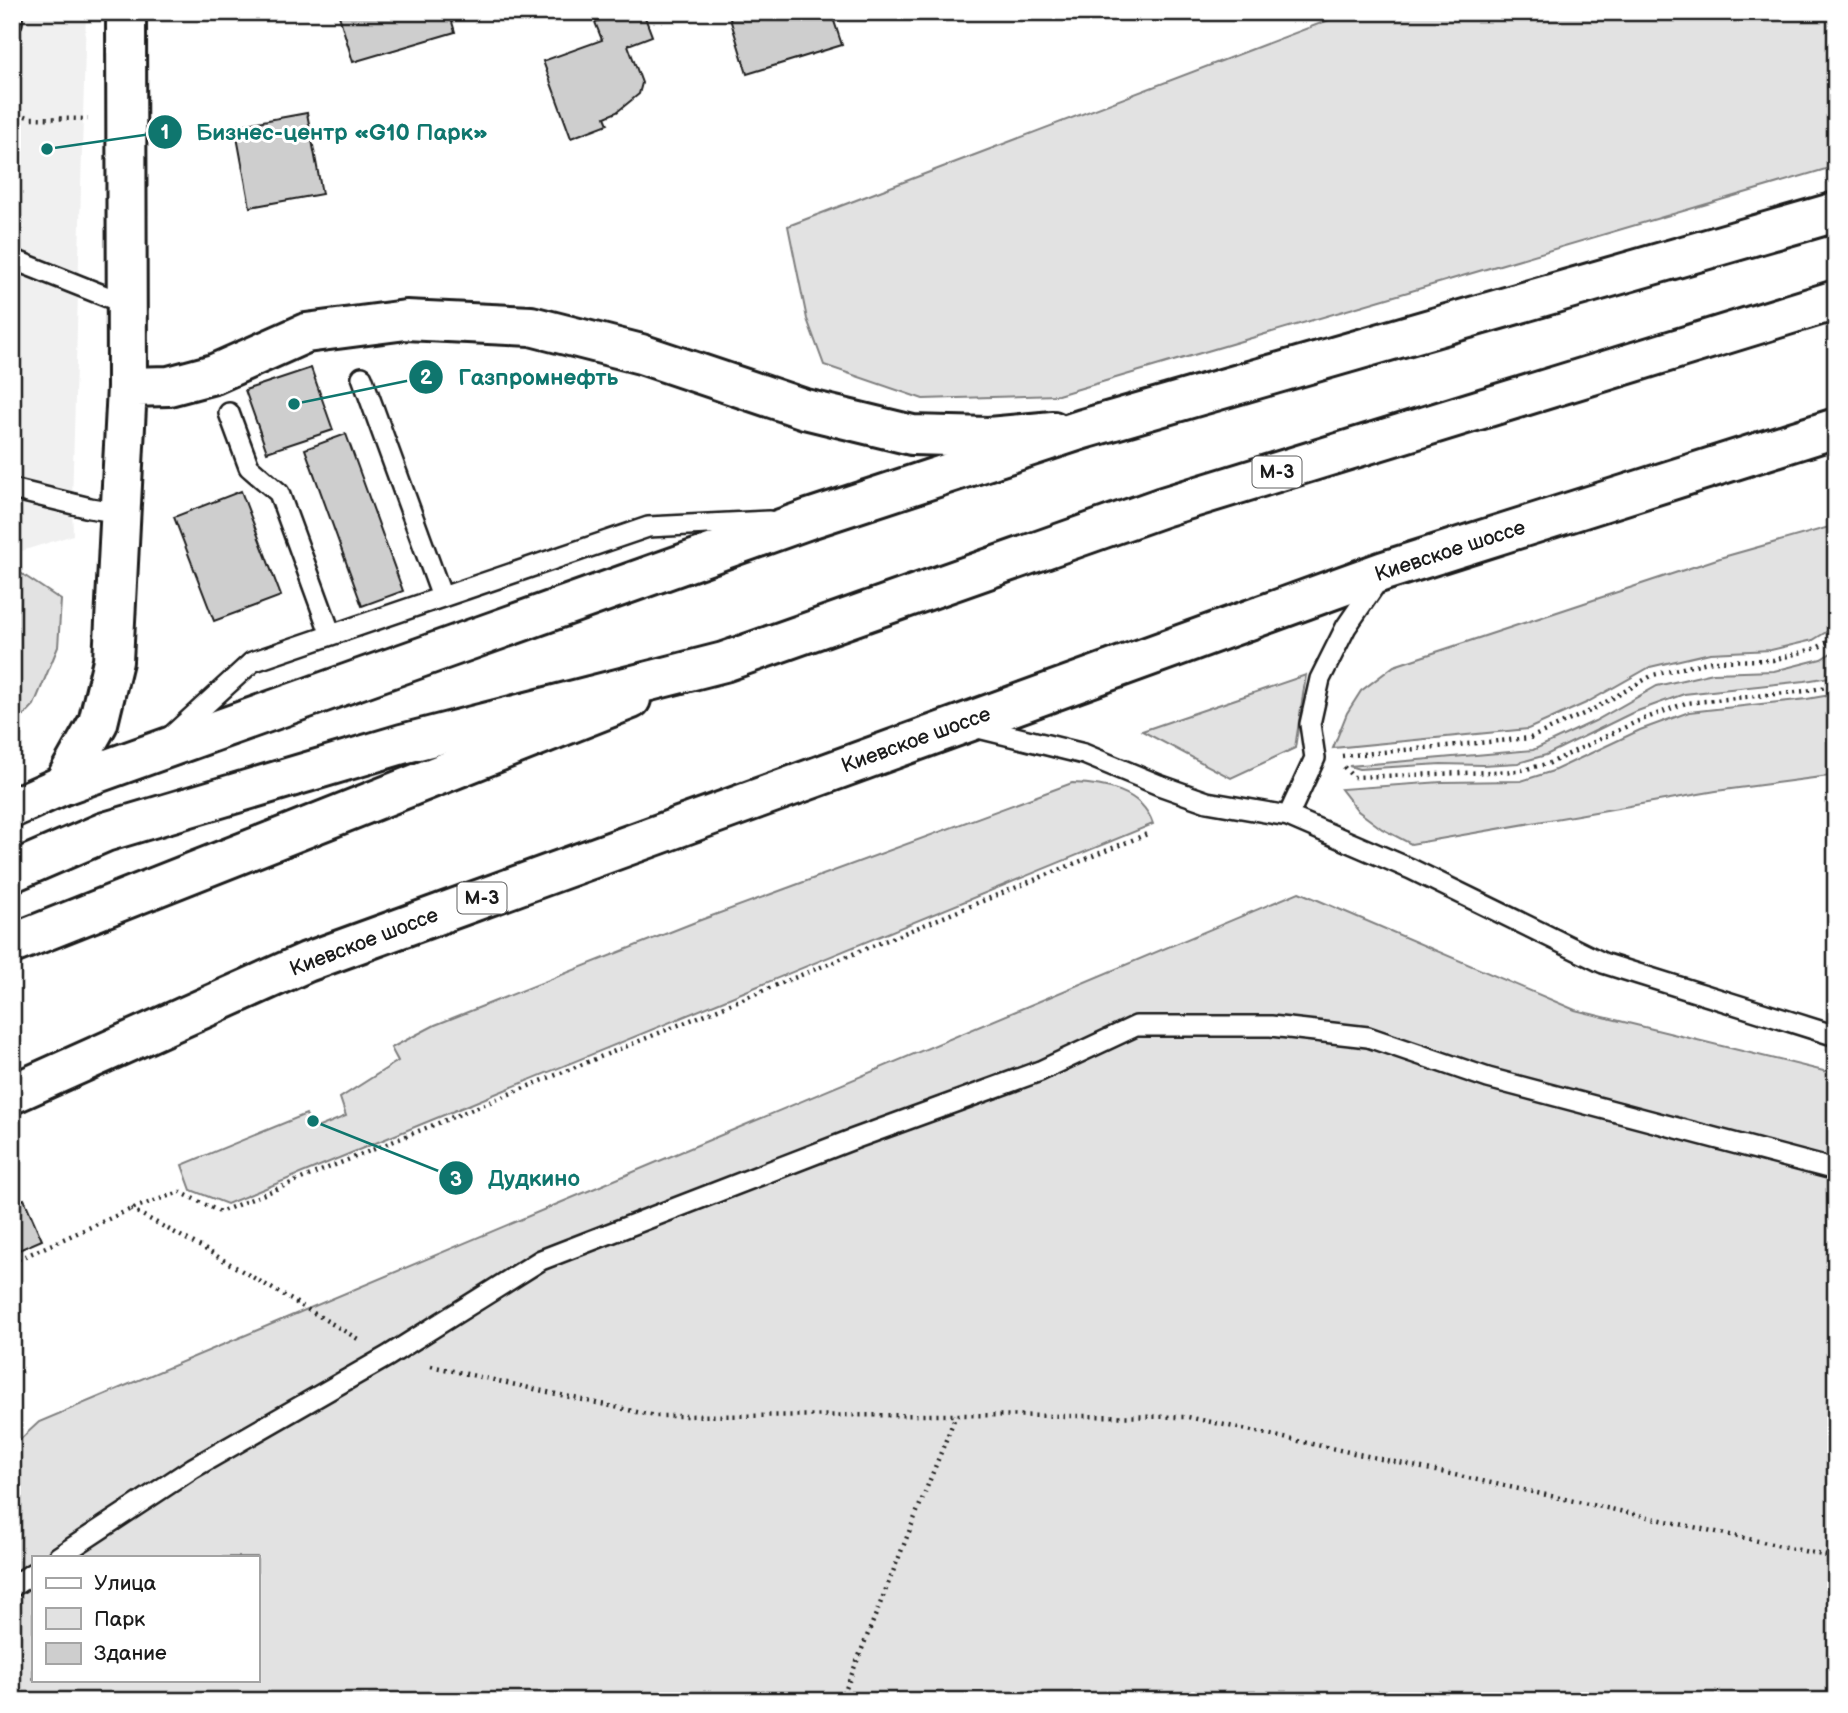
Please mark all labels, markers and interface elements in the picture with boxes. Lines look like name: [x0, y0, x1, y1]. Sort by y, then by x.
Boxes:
callout: Бизнес-центр «G10 Парк»: [147, 110, 502, 154]
text: Бизнес-центр «G10 Парк»: [196, 119, 488, 147]
text: 1: [161, 120, 169, 145]
callout: Газпромнефть: [409, 355, 632, 399]
text: Газпромнефть: [458, 364, 618, 392]
text: 2: [420, 365, 433, 390]
road number: М-3: [1252, 457, 1302, 488]
street label: Киевское шоссе: [1372, 515, 1529, 587]
street label: Киевское шоссе: [838, 701, 994, 779]
road number: М-3: [458, 882, 506, 914]
street label: Киевское шоссе: [286, 902, 442, 982]
callout: Дудкино: [439, 1156, 594, 1200]
text: Дудкино: [488, 1165, 580, 1193]
text: 3: [450, 1167, 462, 1192]
legend: [32, 1556, 259, 1682]
text: Улица: [94, 1571, 157, 1596]
text: Парк: [94, 1607, 145, 1632]
text: Здание: [94, 1641, 167, 1666]

